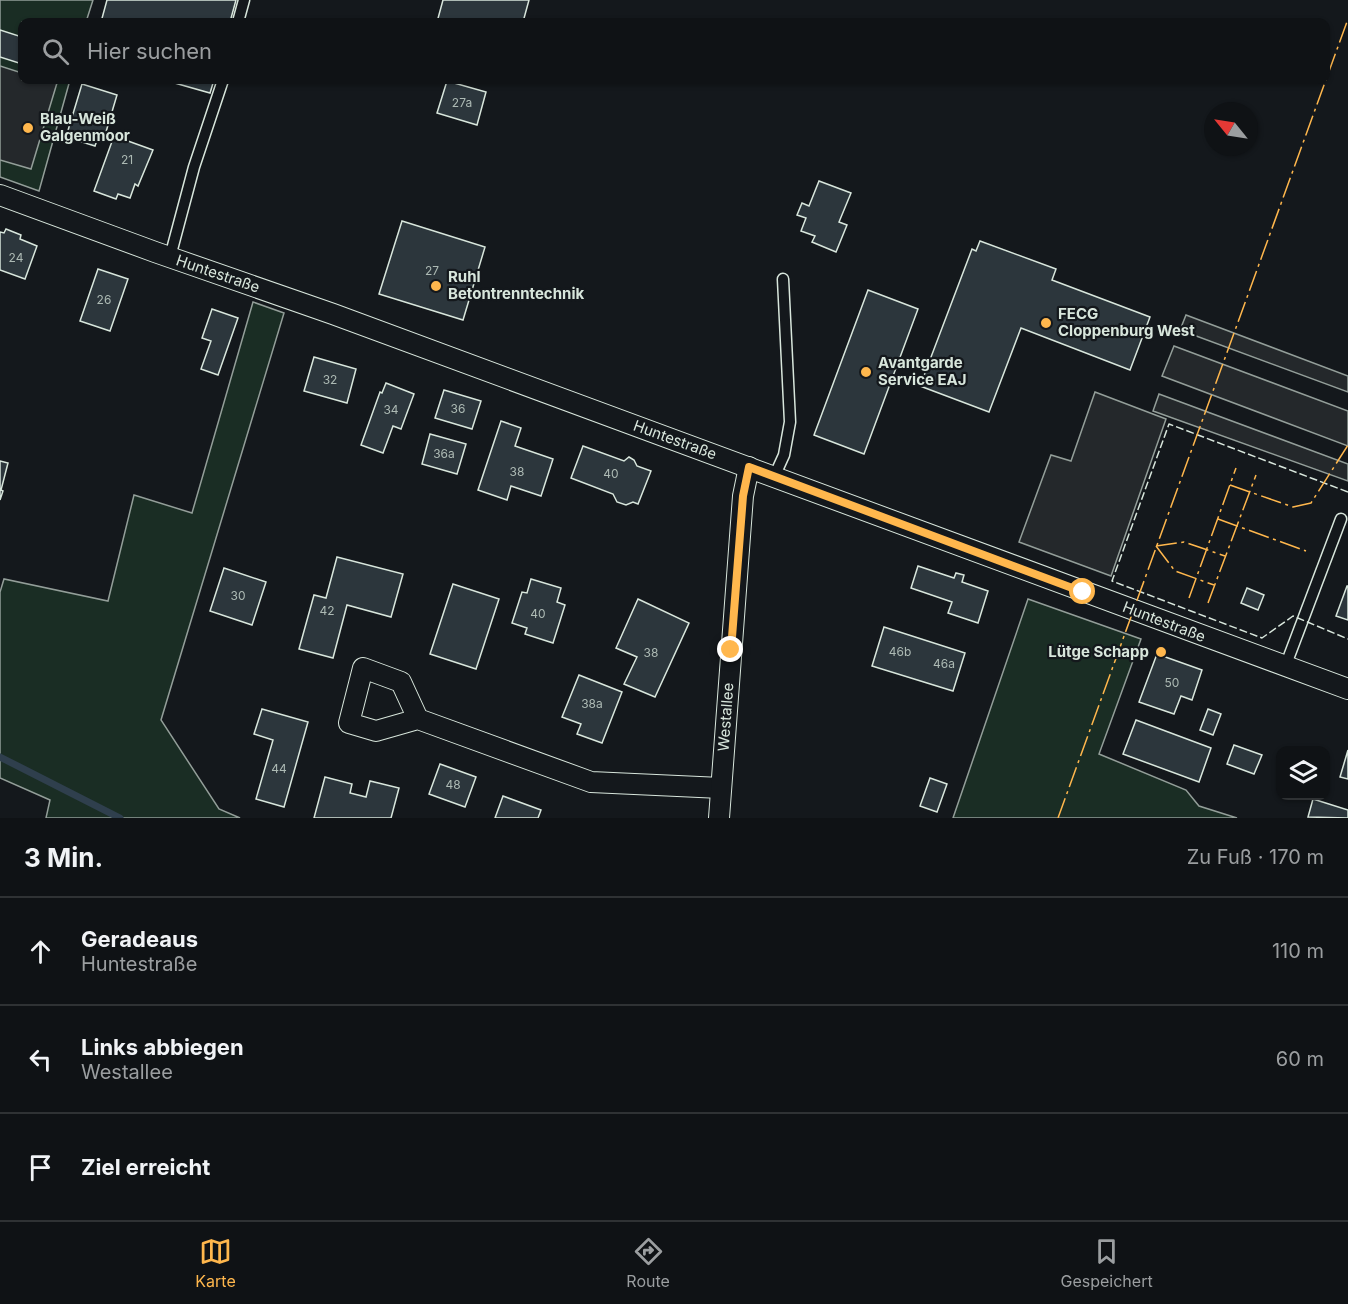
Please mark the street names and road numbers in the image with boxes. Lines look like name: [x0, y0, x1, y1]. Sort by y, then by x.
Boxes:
street label: Huntestraße: [174, 250, 263, 297]
street label: Huntestraße: [631, 416, 719, 463]
street label: Huntestraße: [1120, 597, 1208, 646]
street label: Westallee: [714, 682, 737, 752]

